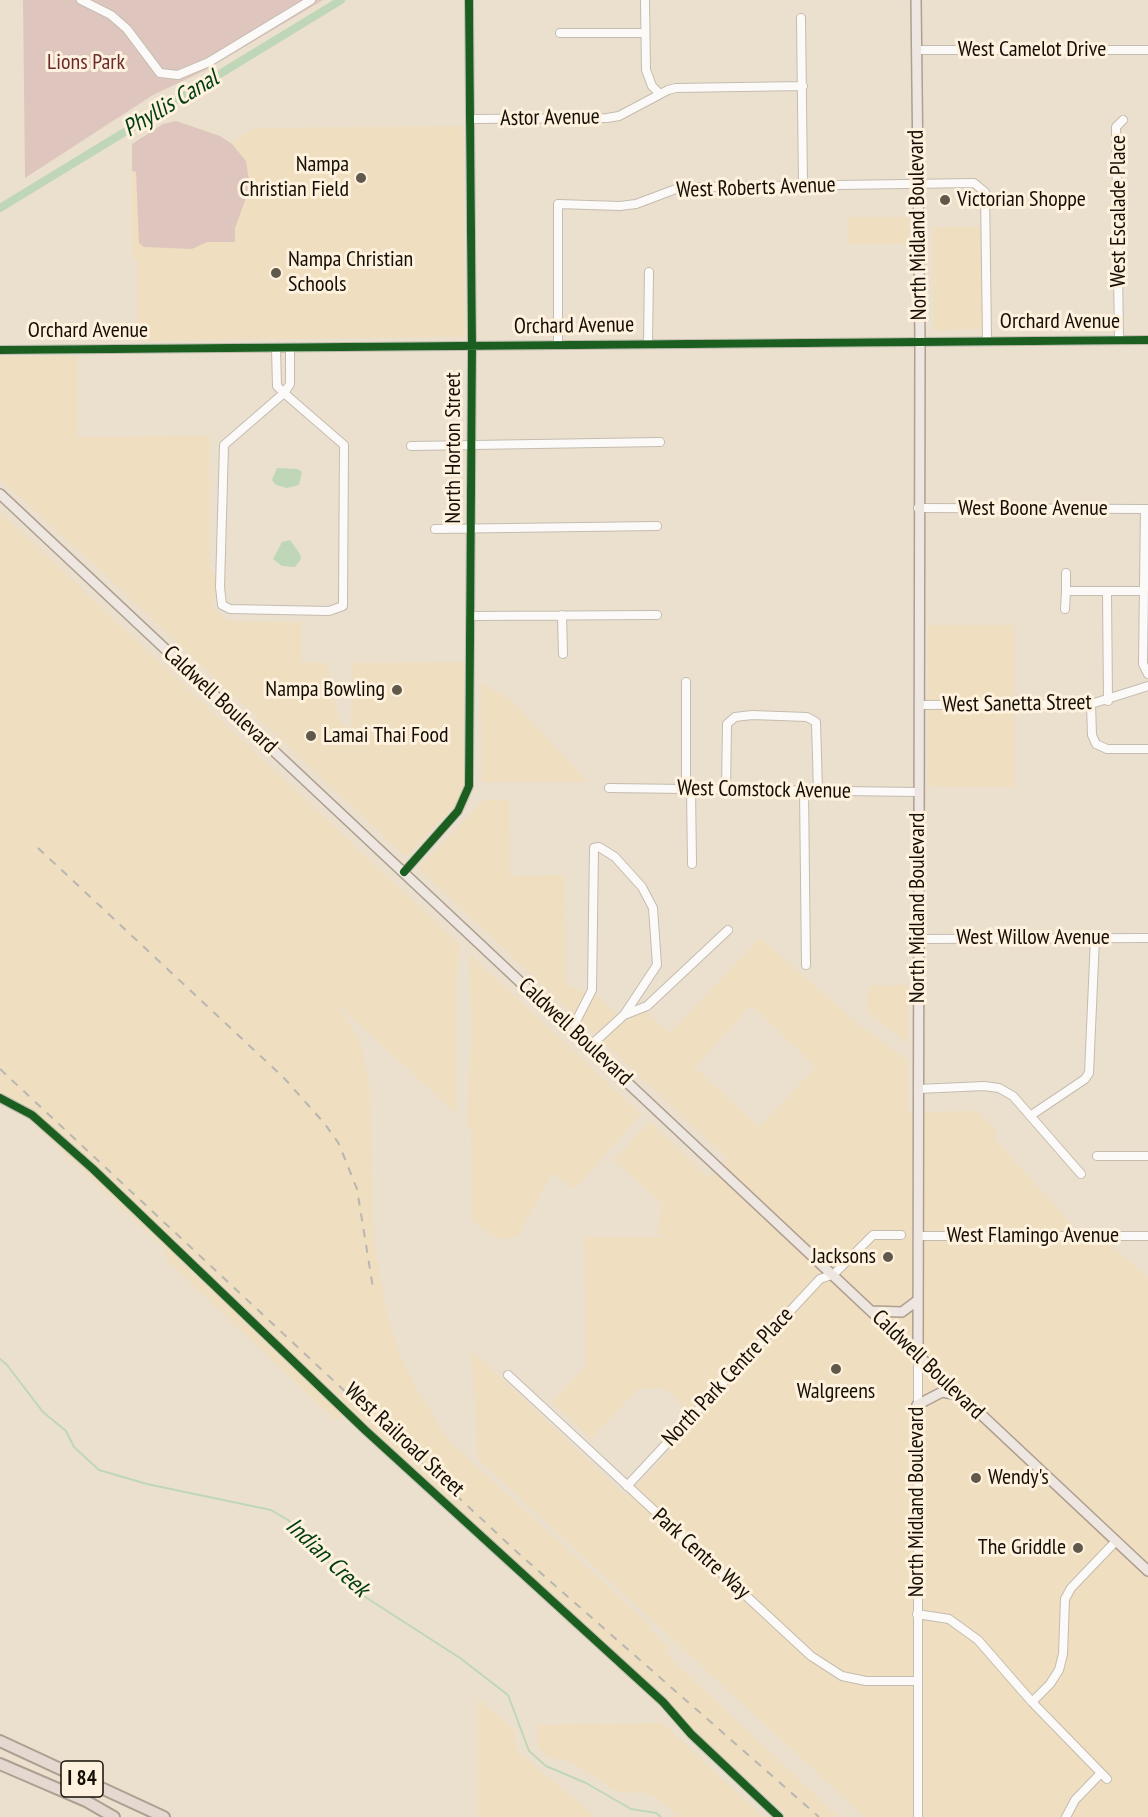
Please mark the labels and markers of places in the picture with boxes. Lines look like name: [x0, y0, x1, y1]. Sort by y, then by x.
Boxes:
place label: Nampa Christian Field: [239, 152, 349, 204]
marker: Nampa Christian Field: [354, 171, 368, 185]
place label: Victorian Shoppe: [957, 187, 1086, 213]
marker: Victorian Shoppe: [938, 193, 952, 207]
place label: Nampa Christian Schools: [288, 247, 413, 298]
marker: Nampa Christian Schools: [269, 266, 283, 280]
place label: Nampa Bowling: [265, 677, 385, 703]
marker: Nampa Bowling: [390, 683, 404, 697]
place label: Lamai Thai Food: [323, 723, 449, 749]
marker: Lamai Thai Food: [304, 729, 318, 743]
place label: Jacksons: [811, 1244, 876, 1270]
marker: Jacksons: [881, 1250, 895, 1264]
marker: Walgreens: [829, 1362, 843, 1376]
place label: Walgreens: [797, 1379, 875, 1405]
place label: Wendy's: [988, 1465, 1049, 1491]
marker: Wendy's: [969, 1471, 983, 1485]
place label: The Griddle: [978, 1535, 1066, 1561]
marker: The Griddle: [1071, 1541, 1085, 1555]

